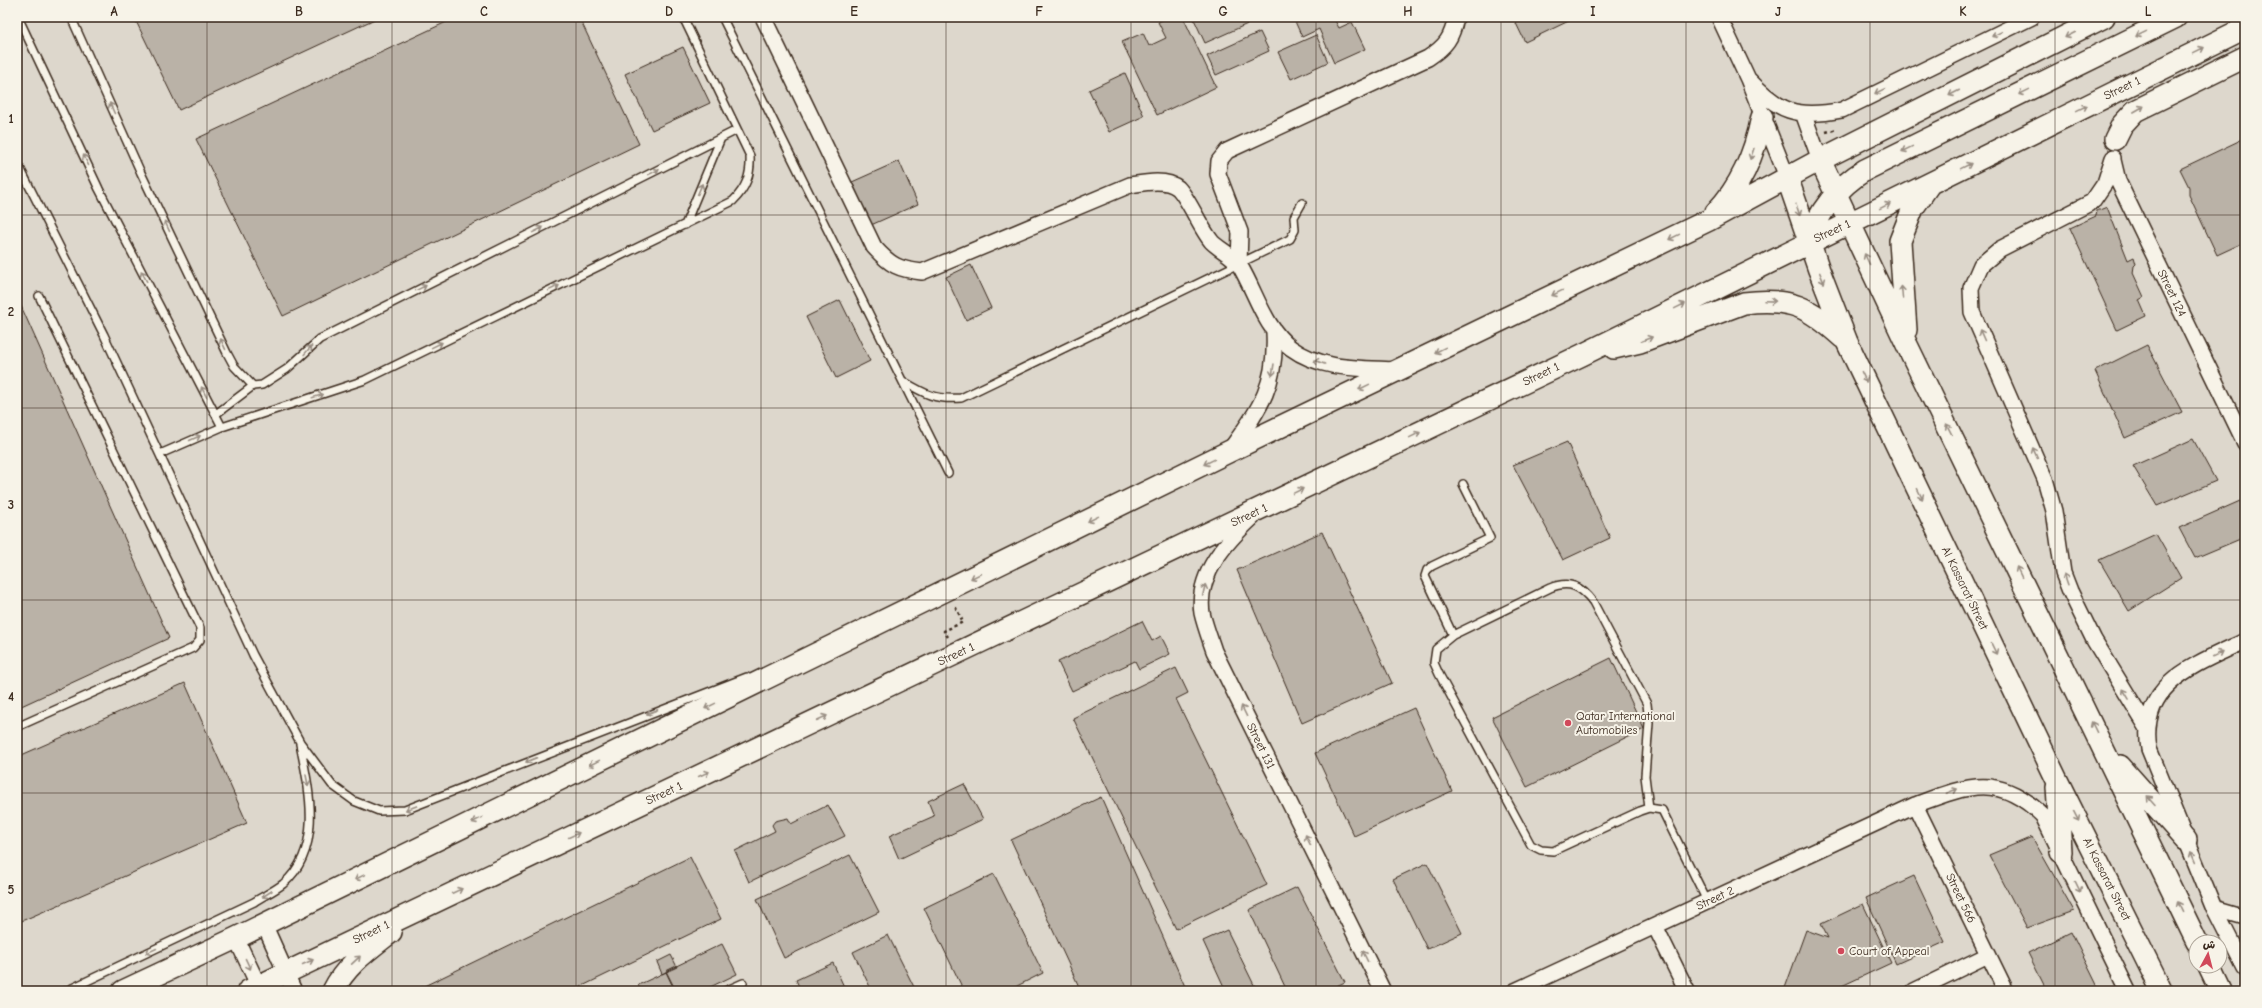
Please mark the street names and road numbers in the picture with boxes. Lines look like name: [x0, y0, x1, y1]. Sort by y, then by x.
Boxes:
street label: Street 1: [2101, 73, 2143, 103]
street label: Street 1: [1811, 216, 1853, 246]
street label: Street 124: [2155, 267, 2190, 319]
street label: Street 1: [1520, 359, 1562, 389]
street label: Street 1: [1228, 500, 1270, 530]
street label: Al Kassarat Street: [1939, 544, 1991, 632]
street label: Street 1: [935, 639, 977, 669]
street label: Street 131: [1244, 721, 1278, 772]
street label: Street 1: [643, 778, 685, 808]
street label: Al Kassarat Street: [2080, 835, 2134, 923]
street label: Street 566: [1943, 871, 1979, 925]
street label: Street 2: [1694, 883, 1736, 913]
street label: Street 1: [350, 917, 392, 947]

